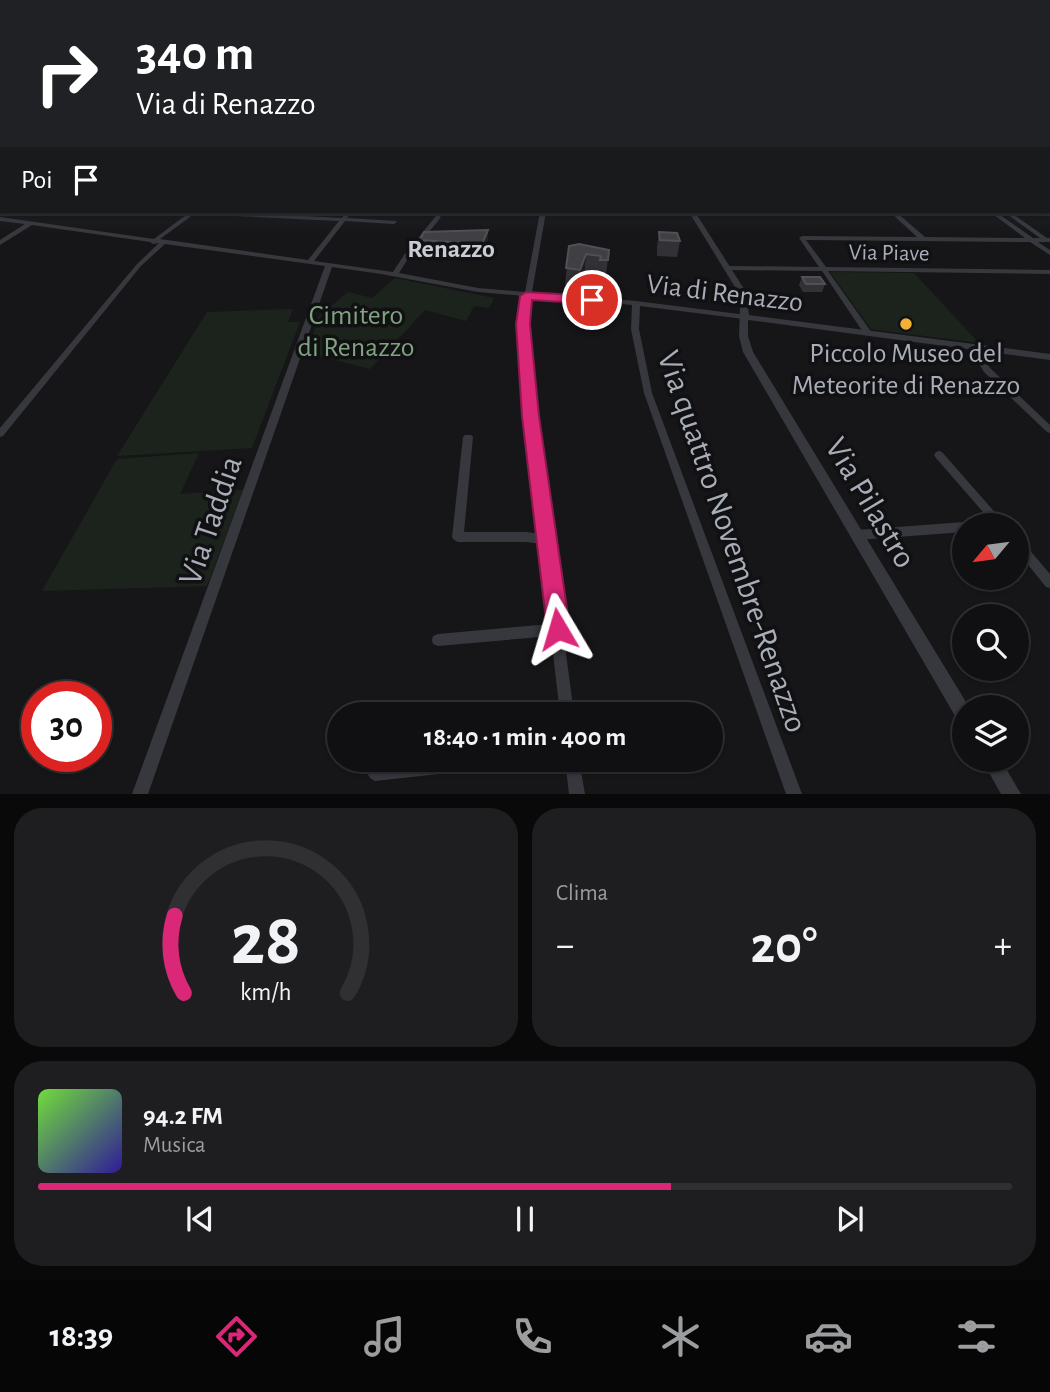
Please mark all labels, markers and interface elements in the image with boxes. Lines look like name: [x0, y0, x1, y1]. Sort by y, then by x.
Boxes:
icon: right: [21, 28, 112, 119]
text: 340 m: [136, 30, 254, 79]
text: Via di Renazzo: [136, 88, 316, 120]
icon: arrive: [67, 161, 105, 199]
text: Poi: [21, 167, 53, 193]
district label: Renazzo: [407, 236, 495, 262]
street label: Via Piave: [848, 241, 930, 266]
pin: [562, 270, 622, 330]
street label: Via di Renazzo: [645, 271, 805, 317]
icon: arrive: [573, 281, 611, 319]
park label: Cimitero di Renazzo: [297, 302, 415, 362]
marker: Piccolo Museo del Meteorite di Renazzo: [898, 316, 914, 332]
place label: Piccolo Museo del Meteorite di Renazzo: [792, 340, 1020, 400]
street label: Via quattro Novembre-Renazzo: [651, 347, 813, 737]
street label: Via Pilastro: [818, 432, 921, 574]
street label: Via Taddia: [174, 452, 249, 589]
north arrow: [952, 513, 1029, 590]
map controls: [952, 513, 1029, 772]
position arrow: [521, 592, 595, 666]
button: search: [952, 604, 1029, 681]
speed limit sign: 30: [21, 681, 112, 772]
button: layers: [952, 695, 1029, 772]
text: 18:40 · 1 min · 400 m: [424, 724, 626, 750]
text: Clima: [556, 882, 608, 905]
text: 28: [231, 906, 301, 979]
text: 20°: [751, 920, 817, 972]
text: −: [556, 927, 574, 965]
text: +: [994, 927, 1012, 965]
text: km/h: [240, 980, 292, 1005]
text: 94.2 FM: [143, 1103, 223, 1129]
text: Musica: [143, 1134, 206, 1157]
icon: previous: [181, 1200, 219, 1238]
icon: pause: [506, 1200, 544, 1238]
icon: next: [831, 1200, 869, 1238]
icon: directions: [212, 1312, 261, 1361]
icon: music: [360, 1312, 409, 1361]
icon: phone: [508, 1312, 557, 1361]
icon: climate: [656, 1312, 705, 1361]
icon: car: [804, 1312, 853, 1361]
icon: filters: [952, 1312, 1001, 1361]
text: 18:39: [49, 1320, 113, 1352]

